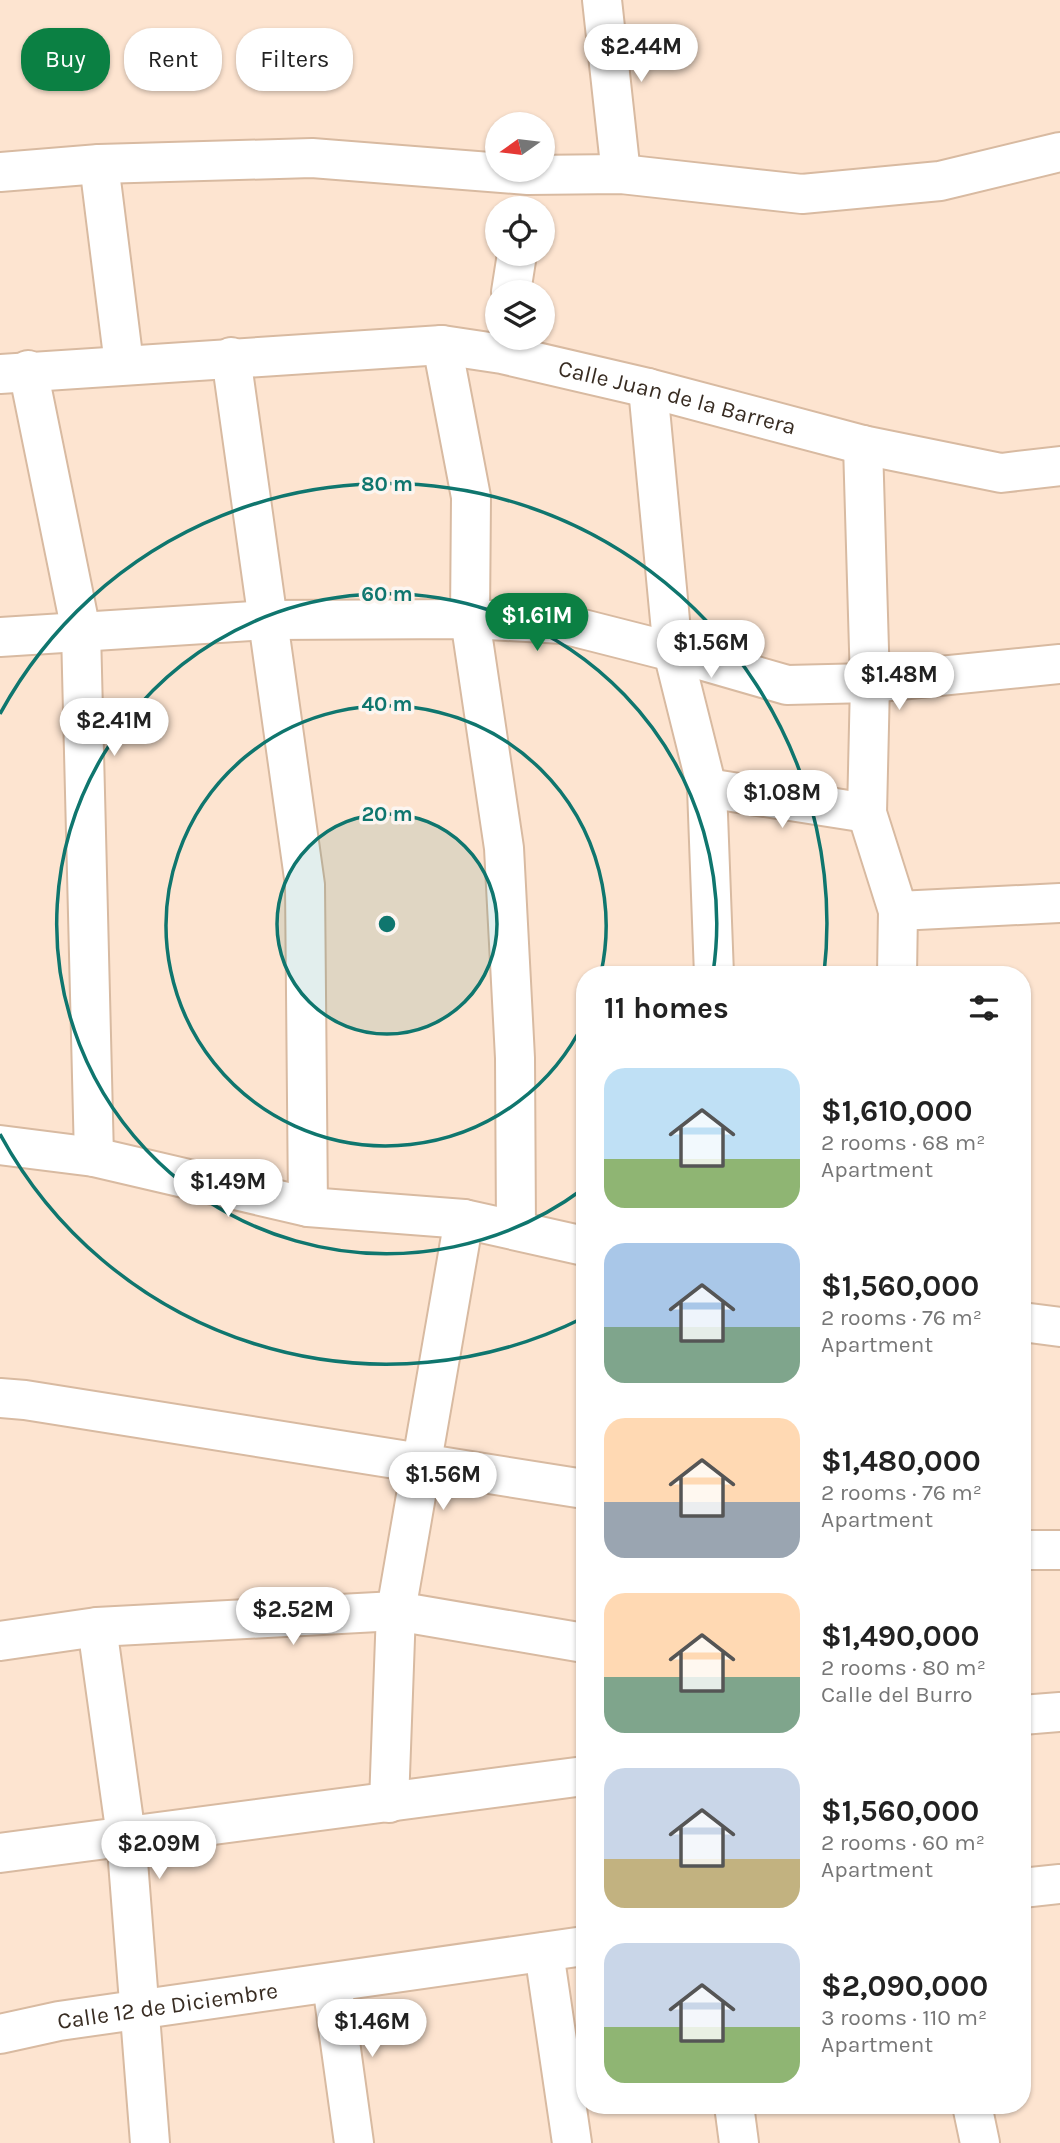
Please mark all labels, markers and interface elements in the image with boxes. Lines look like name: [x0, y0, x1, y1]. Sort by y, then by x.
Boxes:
pin: $2.44M: [584, 24, 698, 84]
chip: Buy: [21, 28, 110, 91]
chip: Rent: [124, 28, 222, 91]
chip: Filters: [236, 28, 353, 91]
text: $2.44M: [600, 33, 682, 60]
north arrow: [485, 112, 555, 182]
map controls: [485, 112, 555, 350]
button: locate: [485, 196, 555, 266]
button: layers: [485, 280, 555, 350]
street label: Calle Juan de la Barrera: [556, 355, 799, 441]
text: 80 m: [361, 472, 413, 496]
text: 60 m: [361, 582, 413, 606]
pin: $1.61M: [480, 594, 594, 653]
text: $1.61M: [501, 602, 573, 629]
pin: $1.56M: [654, 620, 768, 680]
text: $1.56M: [673, 629, 749, 656]
pin: $1.48M: [842, 652, 956, 712]
text: $1.48M: [860, 661, 938, 688]
text: 40 m: [361, 692, 413, 716]
pin: $2.41M: [57, 698, 171, 758]
text: $2.41M: [76, 707, 152, 734]
pin: $1.08M: [725, 770, 839, 830]
text: $1.08M: [743, 779, 821, 806]
text: 20 m: [361, 802, 413, 826]
centre of rings: [375, 912, 399, 936]
icon: filters: [965, 989, 1003, 1027]
text: 11 homes: [604, 990, 729, 1026]
text: $1,610,000: [821, 1093, 972, 1129]
icon: home: [660, 1096, 744, 1180]
text: 2 rooms · 68 m²: [821, 1129, 985, 1156]
text: Apartment: [821, 1156, 933, 1183]
pin: $1.49M: [171, 1160, 285, 1219]
text: $1.49M: [190, 1168, 266, 1195]
text: $1,560,000: [821, 1268, 979, 1304]
icon: home: [660, 1271, 744, 1355]
text: 2 rooms · 76 m²: [821, 1304, 982, 1331]
text: Apartment: [821, 1331, 933, 1358]
text: $1,480,000: [821, 1443, 981, 1479]
icon: home: [660, 1446, 744, 1530]
pin: $1.56M: [386, 1452, 500, 1512]
text: $1.56M: [405, 1461, 481, 1488]
text: 2 rooms · 76 m²: [821, 1479, 982, 1506]
text: Apartment: [821, 1506, 933, 1533]
pin: $2.52M: [236, 1588, 350, 1647]
text: $2.52M: [252, 1596, 334, 1623]
text: $1,490,000: [821, 1618, 980, 1654]
icon: home: [660, 1621, 744, 1705]
text: 2 rooms · 80 m²: [821, 1654, 986, 1681]
text: Calle del Burro: [821, 1681, 973, 1708]
text: $1,560,000: [821, 1793, 979, 1829]
icon: home: [660, 1796, 744, 1880]
pin: $2.09M: [102, 1822, 216, 1881]
text: 2 rooms · 60 m²: [821, 1829, 985, 1856]
text: $2.09M: [117, 1830, 201, 1857]
text: Apartment: [821, 1856, 933, 1883]
text: $2,090,000: [821, 1968, 988, 2004]
icon: home: [660, 1971, 744, 2055]
street label: Calle 12 de Diciembre: [56, 1977, 279, 2035]
pin: $1.46M: [315, 2000, 429, 2059]
text: 3 rooms · 110 m²: [821, 2004, 987, 2031]
text: $1.46M: [334, 2008, 410, 2035]
text: Apartment: [821, 2031, 933, 2058]

